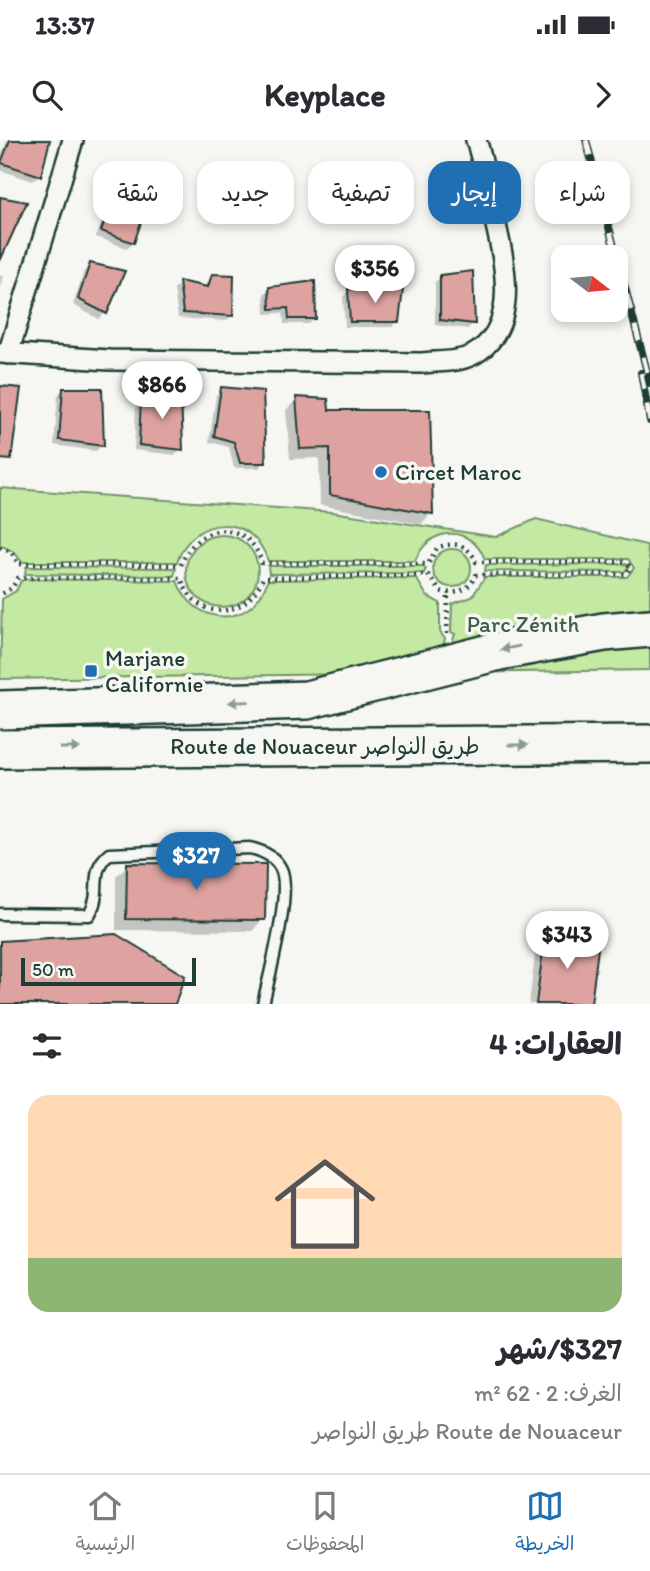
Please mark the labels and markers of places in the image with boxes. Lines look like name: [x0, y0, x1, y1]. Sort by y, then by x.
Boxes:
pin: $356: [334, 246, 416, 305]
pin: $866: [121, 362, 203, 421]
place label: Circet Maroc: [395, 458, 521, 486]
marker: Circet Maroc: [373, 464, 389, 480]
place label: Marjane Californie: [105, 644, 203, 698]
marker: Marjane Californie: [83, 663, 99, 679]
pin: $327: [155, 832, 237, 892]
pin: $343: [526, 912, 608, 971]

